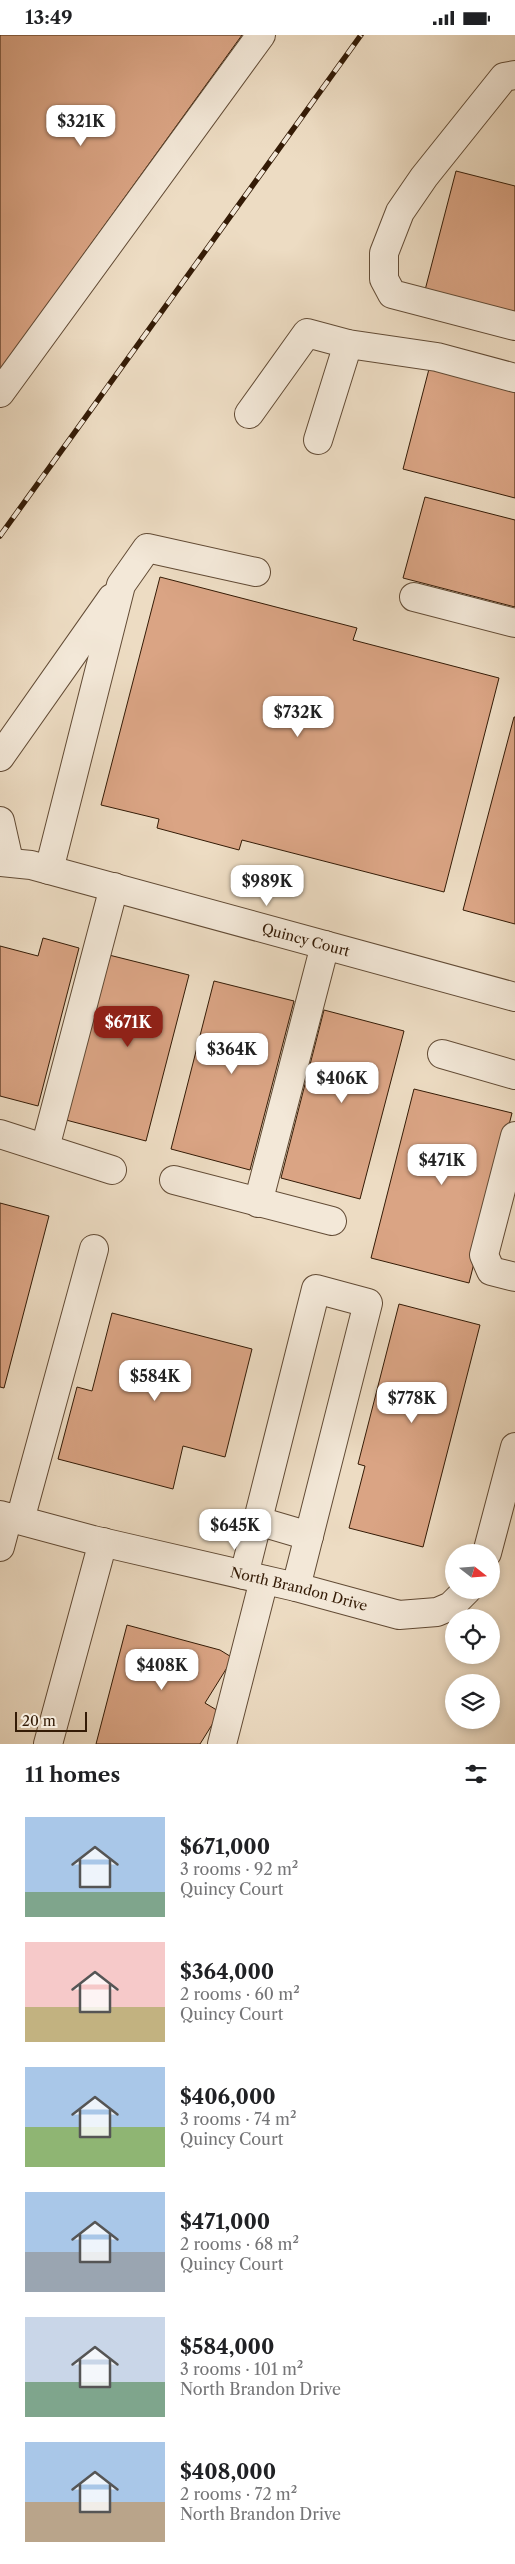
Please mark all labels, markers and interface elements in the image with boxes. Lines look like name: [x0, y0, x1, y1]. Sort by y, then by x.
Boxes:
text: 13:49: [25, 6, 73, 29]
pin: $321K: [46, 105, 116, 147]
text: $321K: [57, 111, 105, 131]
pin: $732K: [263, 695, 333, 738]
text: $732K: [274, 702, 322, 722]
pin: $989K: [232, 865, 302, 907]
text: $989K: [242, 871, 292, 891]
street label: Quincy Court: [260, 919, 352, 961]
pin: $671K: [93, 1005, 163, 1048]
text: $671K: [105, 1012, 151, 1032]
pin: $364K: [197, 1033, 267, 1075]
text: $364K: [207, 1039, 257, 1059]
pin: $406K: [307, 1061, 377, 1104]
text: $406K: [317, 1068, 367, 1088]
pin: $471K: [407, 1143, 477, 1186]
text: $471K: [419, 1150, 465, 1170]
pin: $584K: [120, 1359, 190, 1402]
text: $584K: [130, 1366, 180, 1386]
pin: $778K: [377, 1381, 447, 1424]
text: $778K: [388, 1388, 436, 1408]
pin: $645K: [200, 1509, 270, 1551]
text: $645K: [210, 1515, 260, 1535]
north arrow: [445, 1544, 500, 1599]
map controls: [445, 1544, 500, 1729]
street label: North Brandon Drive: [229, 1563, 370, 1615]
button: locate: [445, 1609, 500, 1664]
pin: $408K: [127, 1649, 197, 1691]
text: $408K: [136, 1655, 188, 1675]
button: layers: [445, 1674, 500, 1729]
scale bar: [15, 1709, 88, 1732]
text: 20 m: [22, 1712, 56, 1730]
icon: filters: [462, 1760, 490, 1788]
text: 11 homes: [25, 1762, 120, 1787]
text: $671,000: [180, 1834, 270, 1859]
icon: home: [65, 1837, 125, 1897]
text: 3 rooms · 92 m²: [180, 1859, 298, 1879]
text: Quincy Court: [180, 1879, 283, 1899]
text: $364,000: [180, 1959, 274, 1984]
icon: home: [65, 1962, 125, 2022]
text: 2 rooms · 60 m²: [180, 1984, 300, 2004]
text: Quincy Court: [180, 2004, 283, 2024]
text: $406,000: [180, 2084, 276, 2109]
icon: home: [65, 2087, 125, 2147]
text: 3 rooms · 74 m²: [180, 2109, 296, 2129]
text: Quincy Court: [180, 2129, 283, 2149]
text: $471,000: [180, 2209, 270, 2234]
icon: home: [65, 2212, 125, 2272]
text: 2 rooms · 68 m²: [180, 2234, 299, 2254]
text: Quincy Court: [180, 2254, 283, 2274]
text: $584,000: [180, 2334, 274, 2359]
icon: home: [65, 2337, 125, 2397]
text: 3 rooms · 101 m²: [180, 2359, 303, 2379]
text: North Brandon Drive: [180, 2379, 341, 2399]
text: $408,000: [180, 2459, 276, 2484]
icon: home: [65, 2462, 125, 2522]
text: 2 rooms · 72 m²: [180, 2484, 297, 2504]
text: North Brandon Drive: [180, 2504, 341, 2524]

